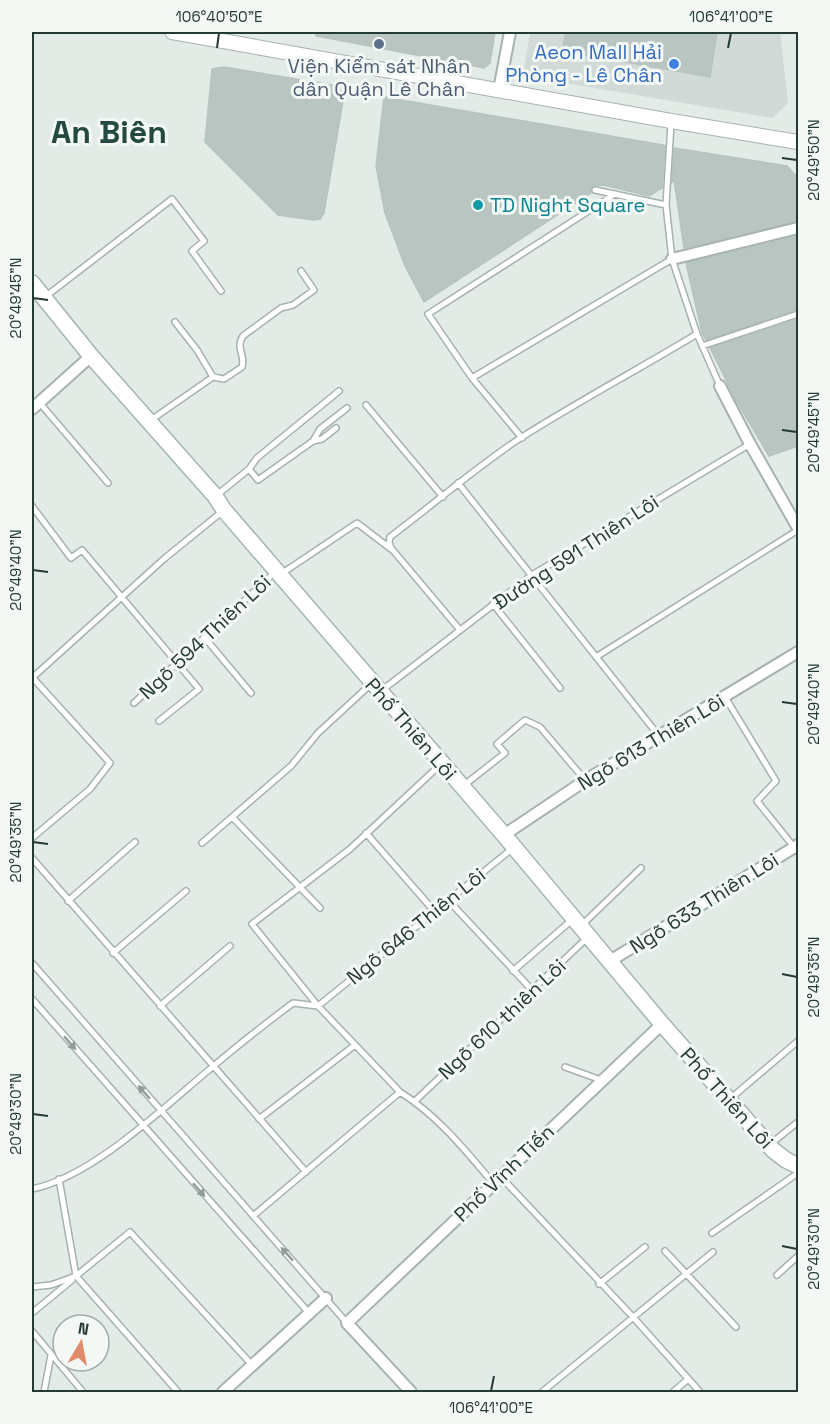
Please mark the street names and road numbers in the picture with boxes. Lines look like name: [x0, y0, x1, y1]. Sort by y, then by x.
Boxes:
street label: Đường 591 Thiên Lôi: [488, 489, 664, 615]
street label: Ngõ 594 Thiên Lôi: [134, 569, 276, 705]
street label: Phố Thiên Lôi: [359, 672, 463, 786]
street label: Ngõ 613 Thiên Lôi: [573, 688, 729, 796]
street label: Ngõ 633 Thiên Lôi: [625, 847, 783, 959]
street label: Ngõ 646 Thiên Lôi: [341, 862, 491, 990]
street label: Ngõ 610 thiên Lôi: [432, 953, 572, 1085]
street label: Phố Thiên Lôi: [675, 1042, 779, 1154]
street label: Phố Vĩnh Tiến: [448, 1119, 560, 1227]

